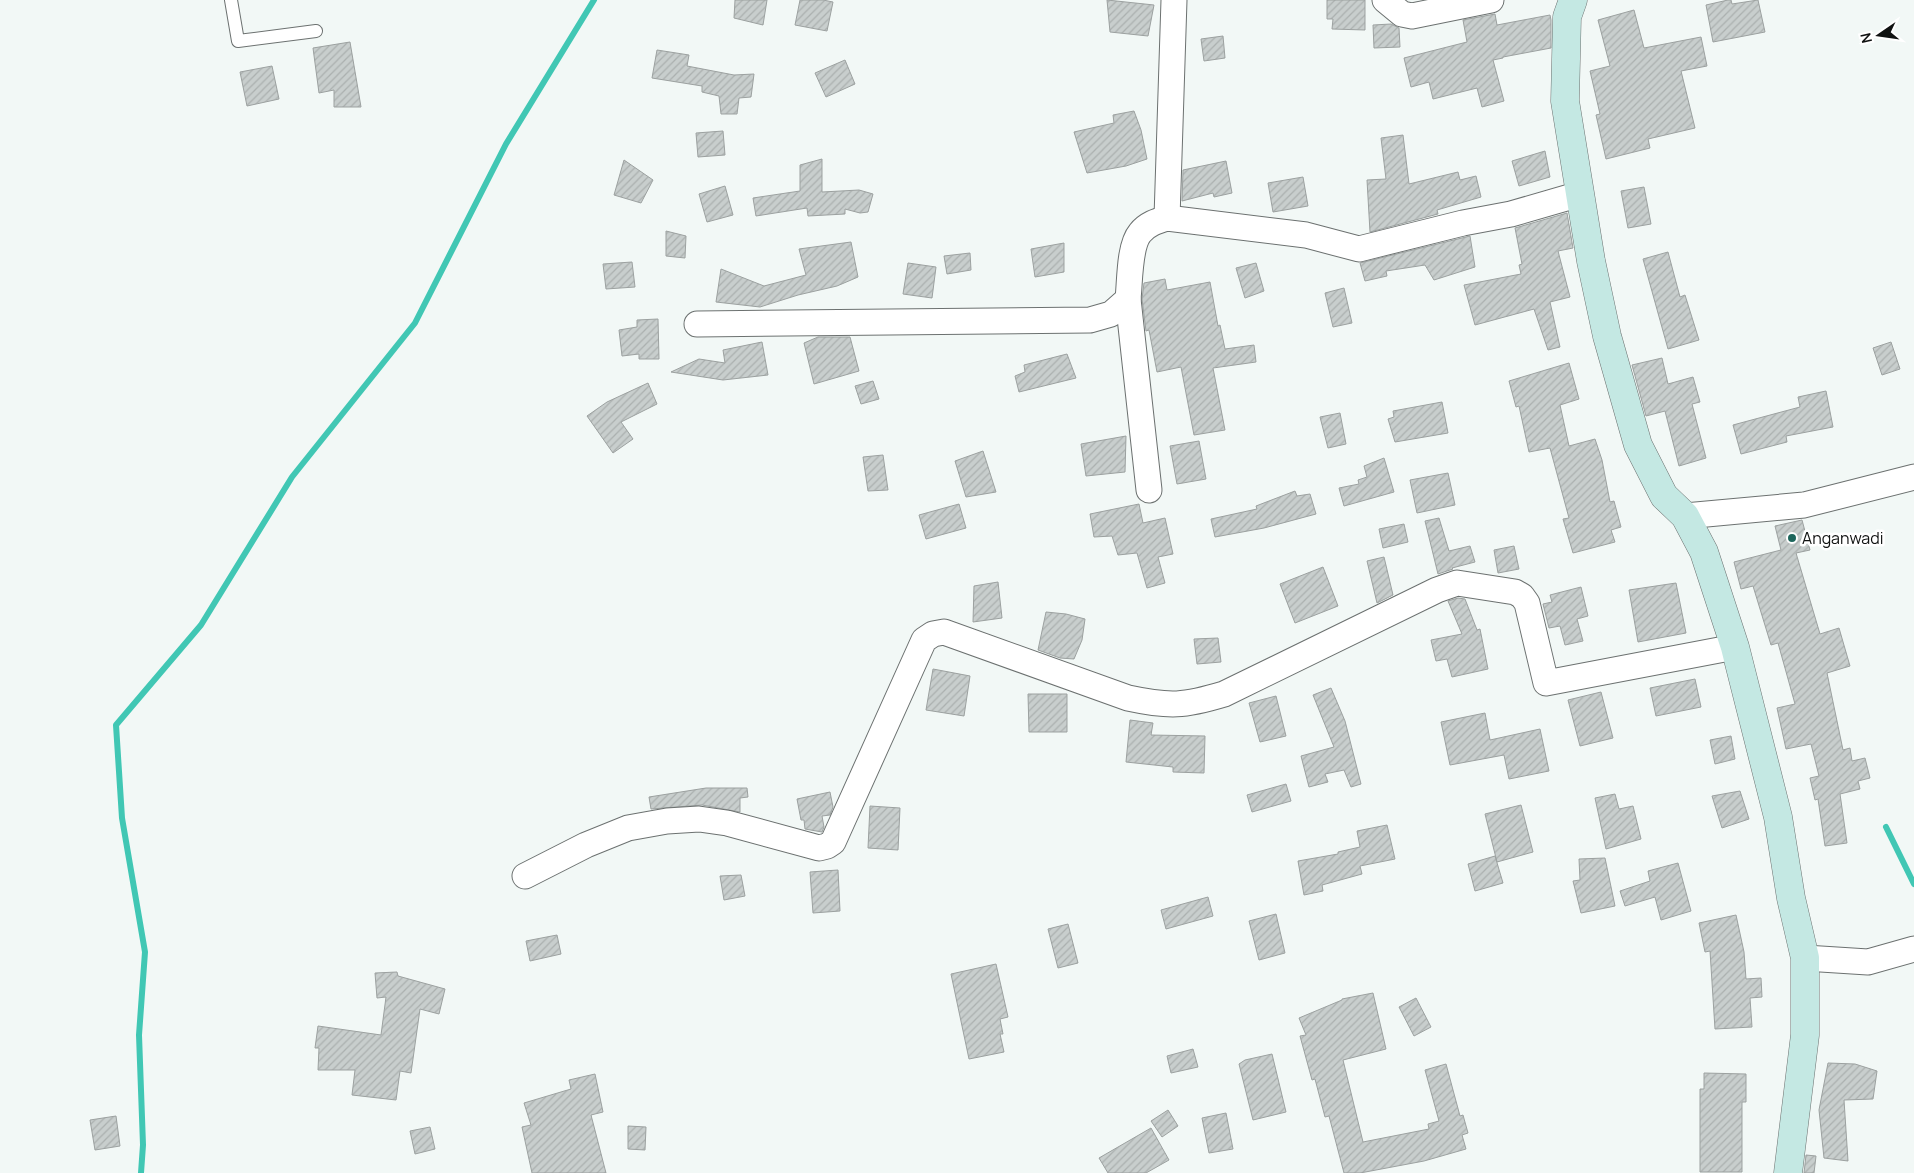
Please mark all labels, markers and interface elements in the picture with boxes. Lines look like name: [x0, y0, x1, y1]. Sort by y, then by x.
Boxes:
north arrow: [1854, 10, 1904, 60]
text: N: [1855, 31, 1876, 45]
place label: Anganwadi: [1802, 527, 1883, 549]
marker: Anganwadi: [1786, 532, 1798, 544]

